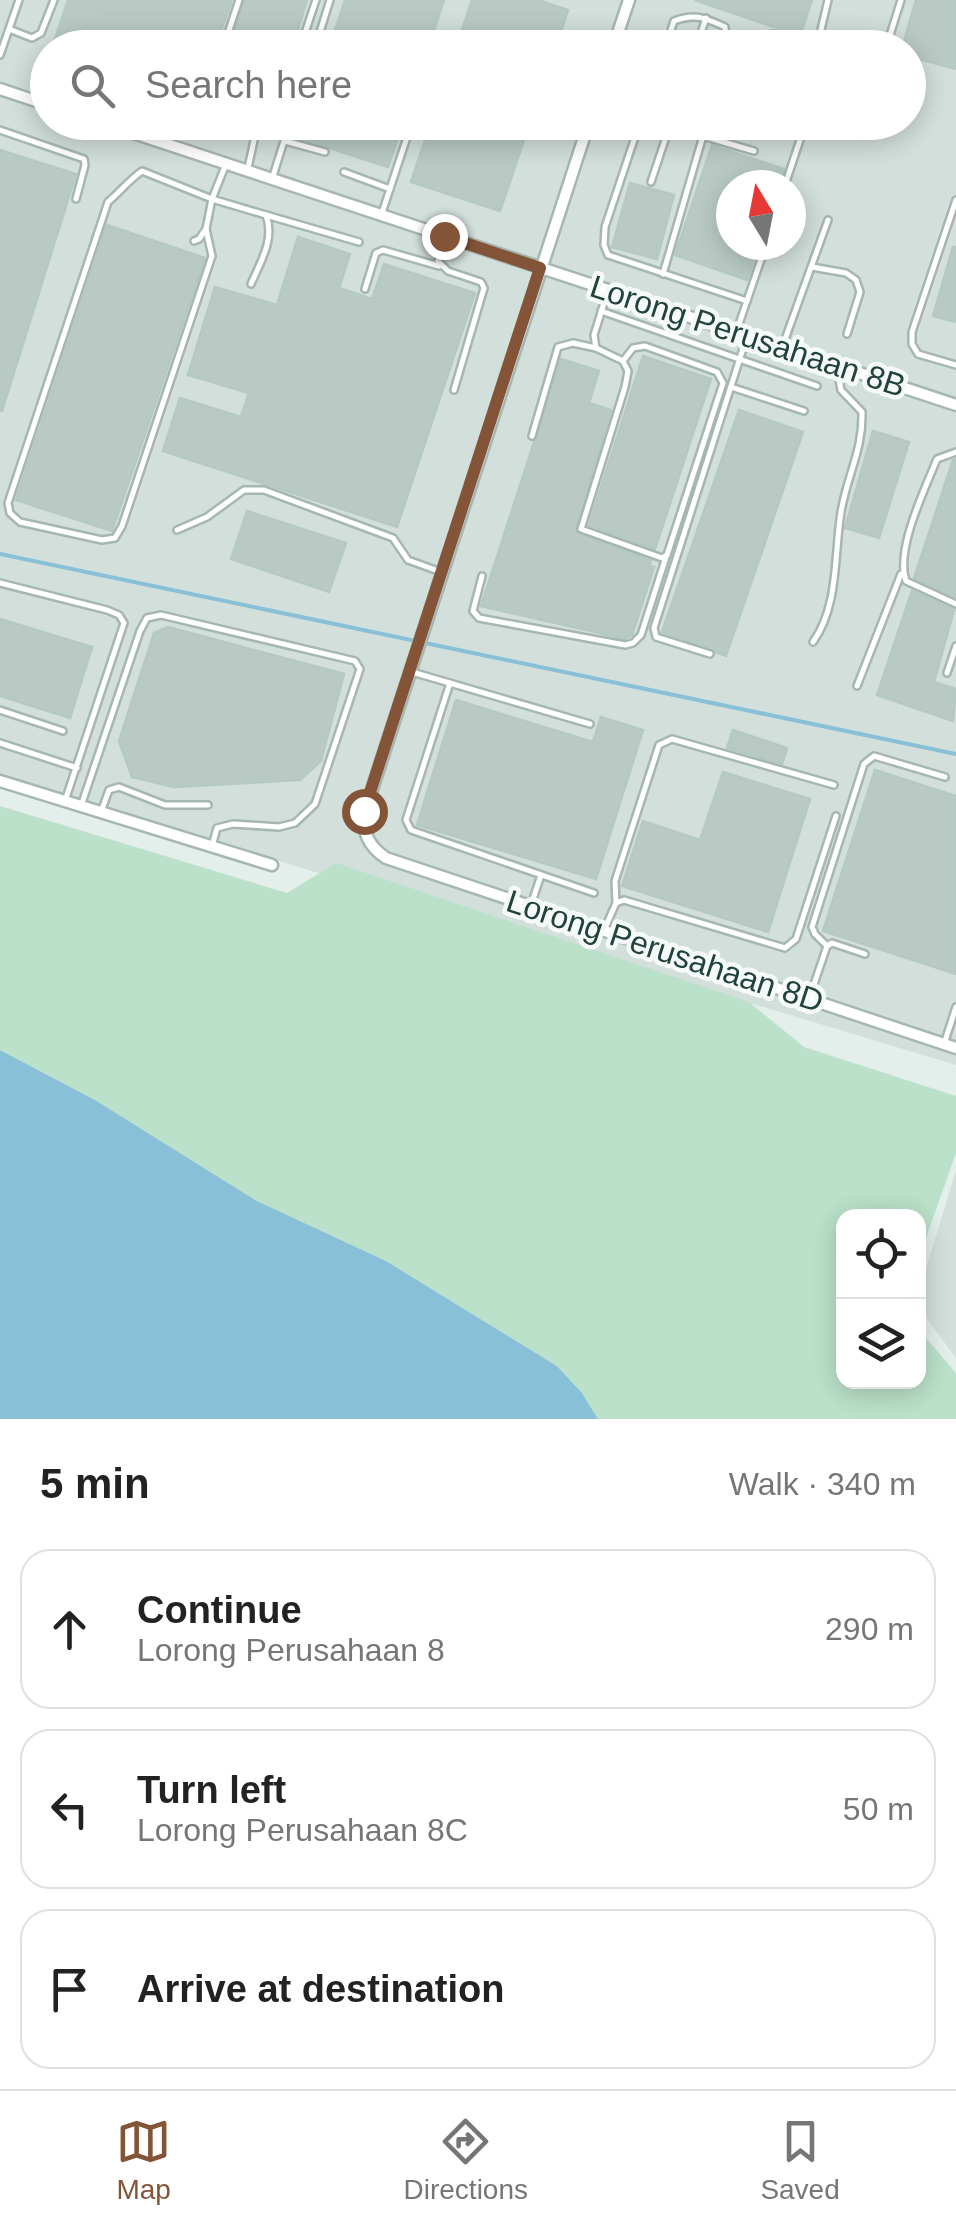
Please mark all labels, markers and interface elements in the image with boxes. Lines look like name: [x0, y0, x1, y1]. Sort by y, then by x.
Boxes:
search box: [30, 30, 926, 140]
icon: search: [65, 58, 120, 113]
text: Search here: [145, 64, 352, 106]
north arrow: [716, 170, 806, 260]
route end: [422, 214, 468, 260]
street label: Lorong Perusahaan 8B: [586, 268, 910, 404]
route start: [342, 789, 388, 835]
street label: Lorong Perusahaan 8D: [502, 883, 828, 1019]
map controls: [836, 1209, 926, 1389]
button: locate: [836, 1209, 926, 1299]
button: layers: [836, 1299, 926, 1389]
text: 5 min: [40, 1460, 150, 1507]
text: Walk · 340 m: [729, 1466, 916, 1502]
text: Continue: [137, 1589, 302, 1631]
icon: ahead: [42, 1602, 97, 1657]
text: 290 m: [825, 1611, 914, 1647]
text: Lorong Perusahaan 8: [137, 1632, 445, 1668]
text: Turn left: [137, 1769, 286, 1811]
icon: left: [42, 1782, 97, 1837]
text: 50 m: [843, 1791, 914, 1827]
text: Lorong Perusahaan 8C: [137, 1812, 468, 1848]
icon: arrive: [42, 1962, 97, 2017]
text: Arrive at destination: [137, 1968, 504, 2010]
tab: Map: [116, 2114, 171, 2206]
tab: Directions: [404, 2114, 528, 2206]
tab: Saved: [760, 2114, 840, 2206]

